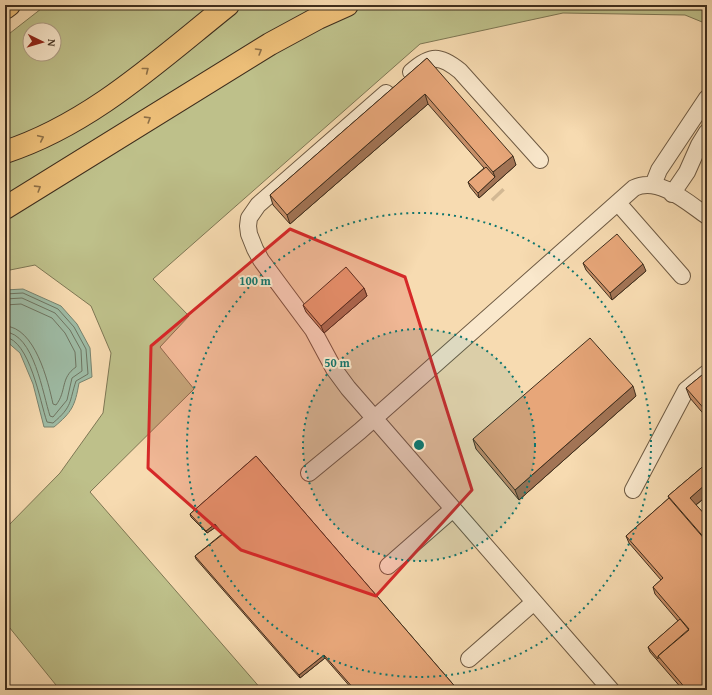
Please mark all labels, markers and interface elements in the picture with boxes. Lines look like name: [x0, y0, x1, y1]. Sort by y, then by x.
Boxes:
north arrow: [22, 22, 62, 62]
text: N: [44, 39, 60, 48]
one-way arrow: [255, 48, 262, 55]
one-way arrow: [141, 68, 148, 75]
one-way arrow: [144, 116, 151, 124]
one-way arrow: [37, 135, 45, 143]
one-way arrow: [34, 185, 41, 192]
text: 100 m: [239, 272, 272, 289]
text: 50 m: [324, 354, 350, 371]
centre of rings: [412, 438, 426, 452]

